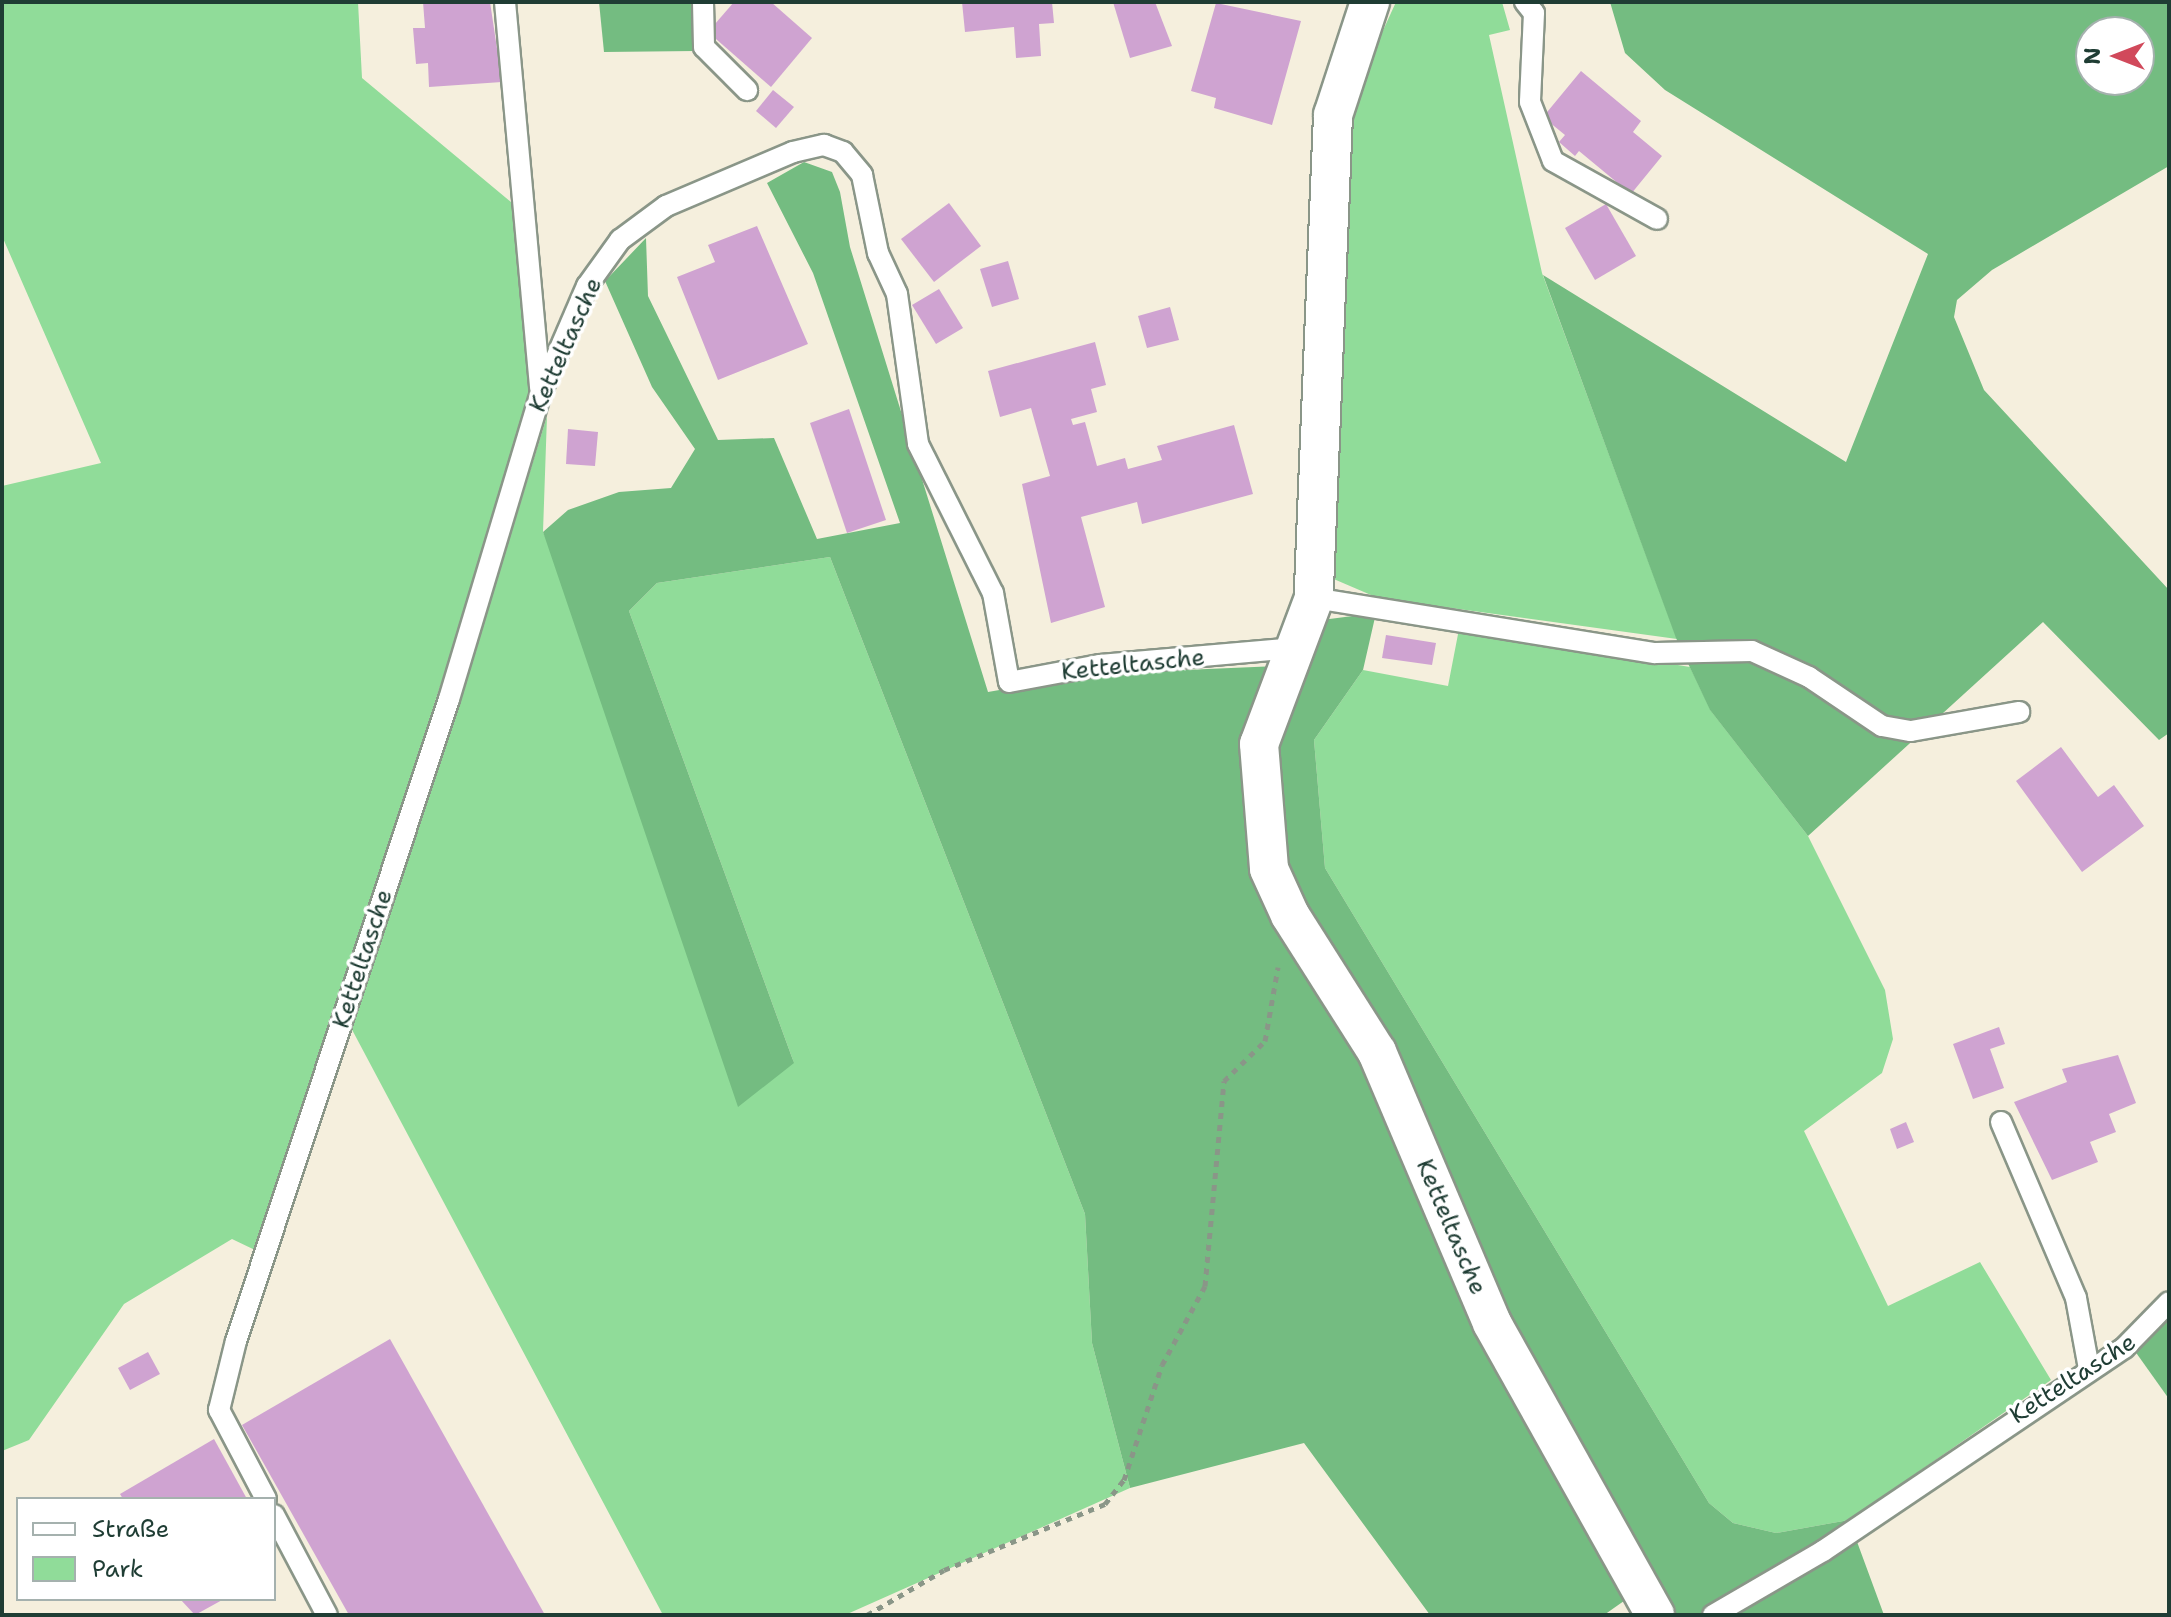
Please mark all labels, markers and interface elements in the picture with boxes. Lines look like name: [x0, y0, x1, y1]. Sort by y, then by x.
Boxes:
north arrow: [2075, 16, 2155, 96]
text: N: [2078, 47, 2107, 65]
street label: Ketteltasche: [524, 273, 608, 417]
street label: Ketteltasche: [1060, 643, 1206, 687]
street label: Ketteltasche: [327, 886, 399, 1032]
street label: Ketteltasche: [1410, 1155, 1492, 1299]
street label: Ketteltasche: [2005, 1328, 2141, 1430]
legend: [16, 1497, 276, 1601]
text: Straße: [92, 1513, 169, 1545]
text: Park: [92, 1553, 144, 1585]

